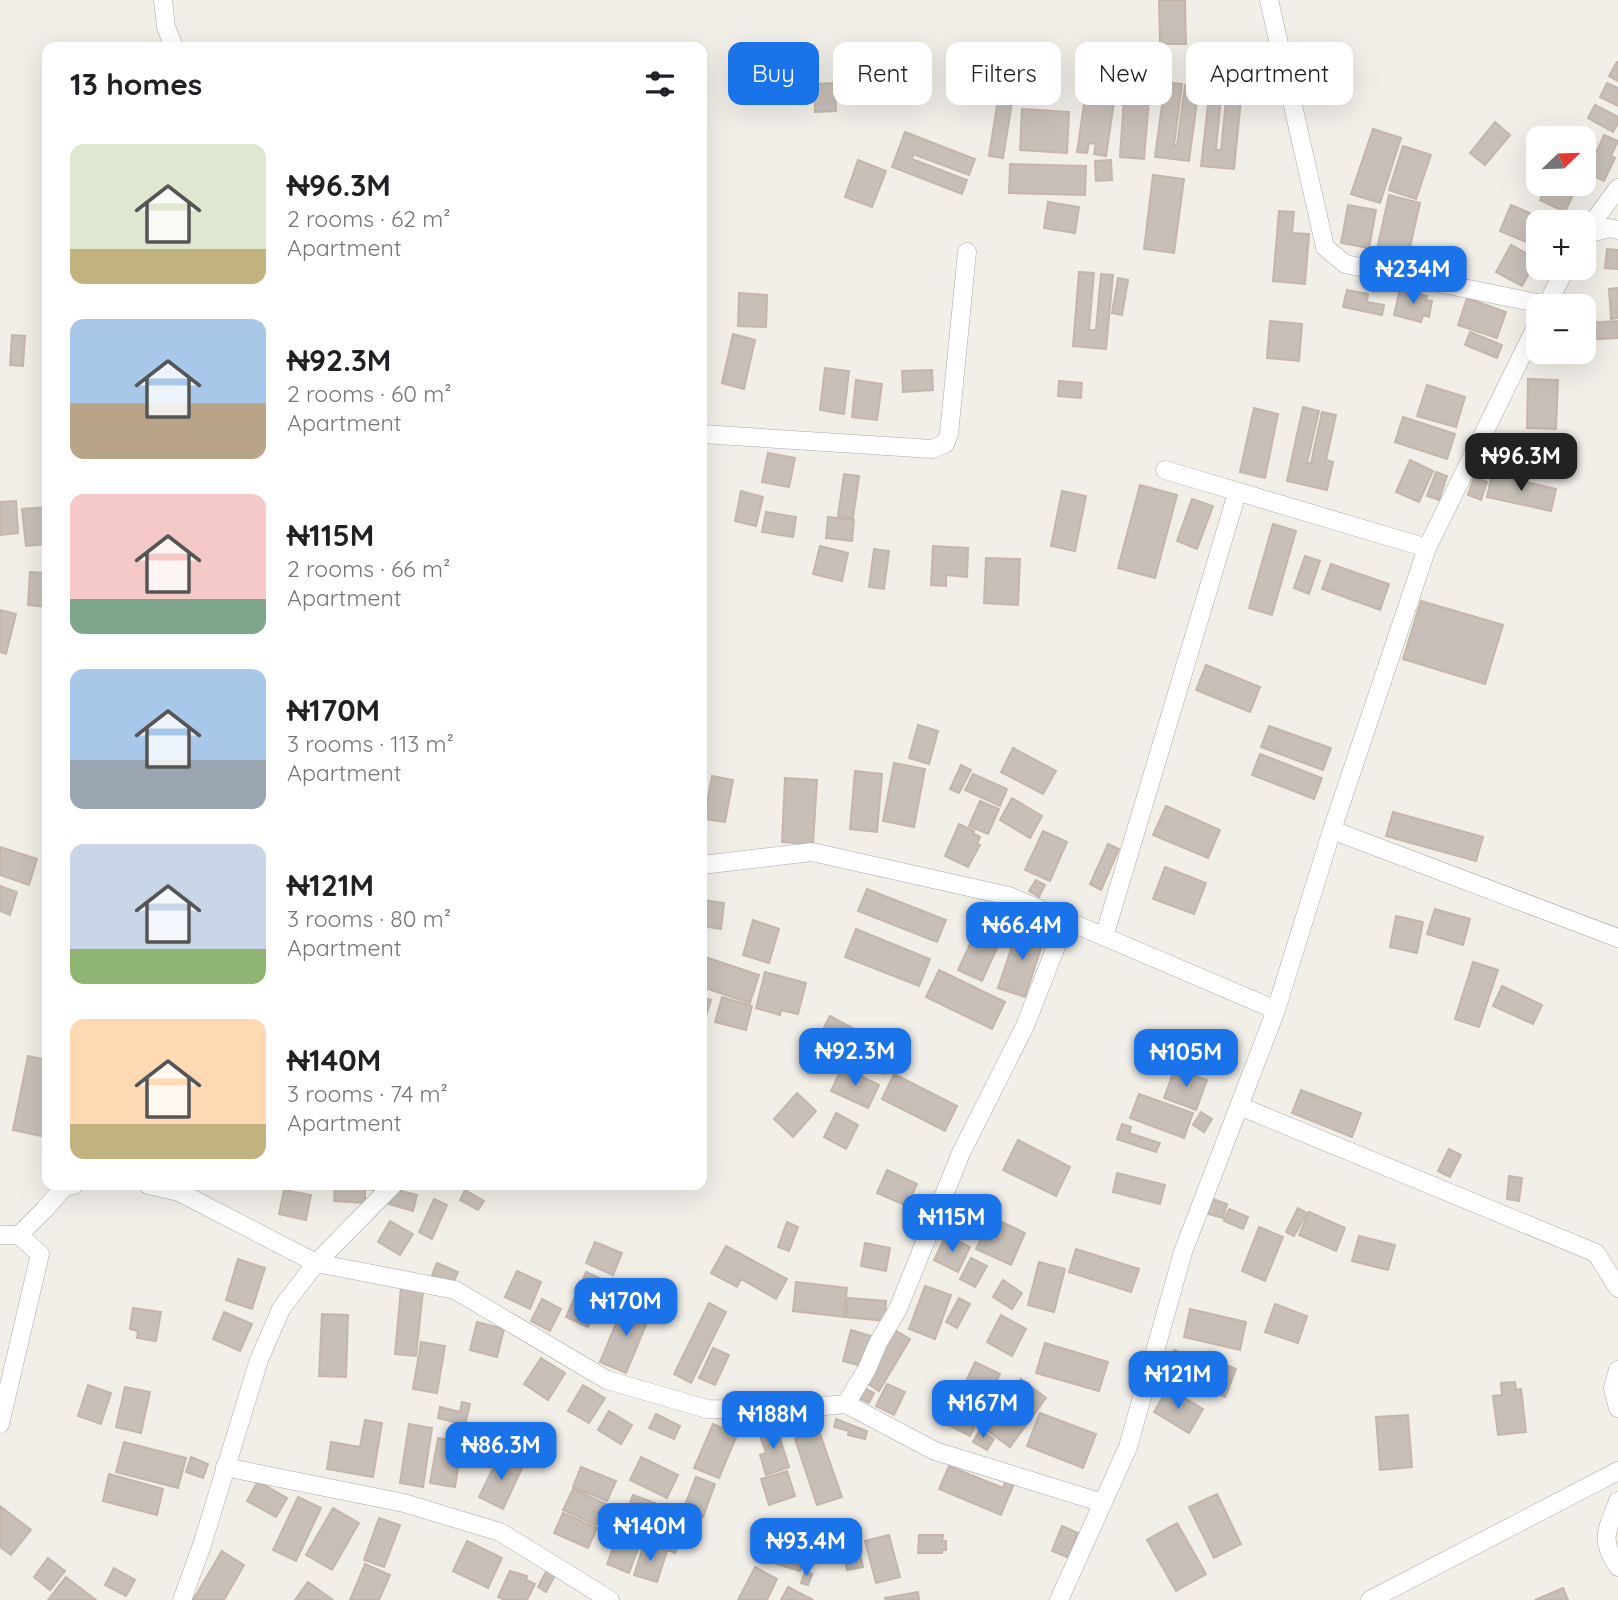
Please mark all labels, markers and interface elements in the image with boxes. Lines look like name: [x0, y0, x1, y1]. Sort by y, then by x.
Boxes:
chip: Buy: [728, 42, 819, 105]
chip: Rent: [833, 42, 932, 105]
chip: Filters: [946, 42, 1061, 105]
chip: New: [1075, 42, 1172, 105]
chip: Apartment: [1186, 42, 1353, 105]
text: 13 homes: [70, 65, 202, 103]
icon: filters: [641, 65, 679, 103]
north arrow: [1526, 126, 1596, 196]
map controls: [1526, 126, 1596, 364]
text: ₦96.3M: [287, 166, 391, 204]
icon: home: [126, 172, 210, 256]
text: 2 rooms · 62 m²: [287, 204, 451, 233]
button: +: [1526, 210, 1596, 280]
text: Apartment: [287, 233, 401, 262]
pin: ₦234M: [1364, 246, 1462, 306]
text: ₦234M: [1376, 254, 1450, 283]
button: −: [1526, 294, 1596, 364]
text: ₦92.3M: [287, 341, 391, 379]
icon: home: [126, 347, 210, 431]
text: 2 rooms · 60 m²: [287, 379, 452, 408]
text: Apartment: [287, 408, 401, 437]
pin: ₦96.3M: [1464, 434, 1578, 493]
text: ₦96.3M: [1481, 441, 1561, 470]
text: ₦115M: [287, 516, 374, 554]
icon: home: [126, 522, 210, 606]
text: 2 rooms · 66 m²: [287, 554, 450, 583]
text: Apartment: [287, 583, 401, 612]
text: ₦170M: [287, 691, 380, 729]
icon: home: [126, 697, 210, 781]
text: 3 rooms · 113 m²: [287, 729, 454, 758]
text: Apartment: [287, 758, 401, 787]
text: ₦121M: [287, 866, 374, 904]
icon: home: [126, 872, 210, 956]
pin: ₦66.4M: [965, 902, 1079, 962]
text: 3 rooms · 80 m²: [287, 904, 451, 933]
text: ₦66.4M: [982, 910, 1062, 939]
text: Apartment: [287, 933, 401, 962]
pin: ₦92.3M: [798, 1028, 912, 1088]
pin: ₦105M: [1137, 1030, 1235, 1089]
text: ₦92.3M: [815, 1036, 895, 1065]
text: ₦105M: [1150, 1037, 1222, 1066]
text: ₦140M: [287, 1041, 381, 1079]
icon: home: [126, 1047, 210, 1131]
text: 3 rooms · 74 m²: [287, 1079, 448, 1108]
text: Apartment: [287, 1108, 401, 1137]
pin: ₦115M: [903, 1194, 1001, 1254]
text: ₦115M: [919, 1202, 985, 1231]
pin: ₦170M: [577, 1278, 675, 1338]
text: ₦170M: [590, 1286, 662, 1315]
pin: ₦121M: [1129, 1352, 1227, 1411]
text: ₦121M: [1145, 1359, 1211, 1388]
pin: ₦167M: [934, 1380, 1032, 1440]
text: ₦167M: [948, 1388, 1018, 1417]
pin: ₦188M: [724, 1392, 822, 1451]
text: ₦188M: [738, 1399, 808, 1428]
pin: ₦86.3M: [444, 1422, 558, 1482]
text: ₦86.3M: [461, 1430, 541, 1459]
pin: ₦140M: [601, 1504, 699, 1563]
text: ₦140M: [614, 1511, 686, 1540]
pin: ₦93.4M: [749, 1518, 863, 1578]
text: ₦93.4M: [766, 1526, 846, 1555]

